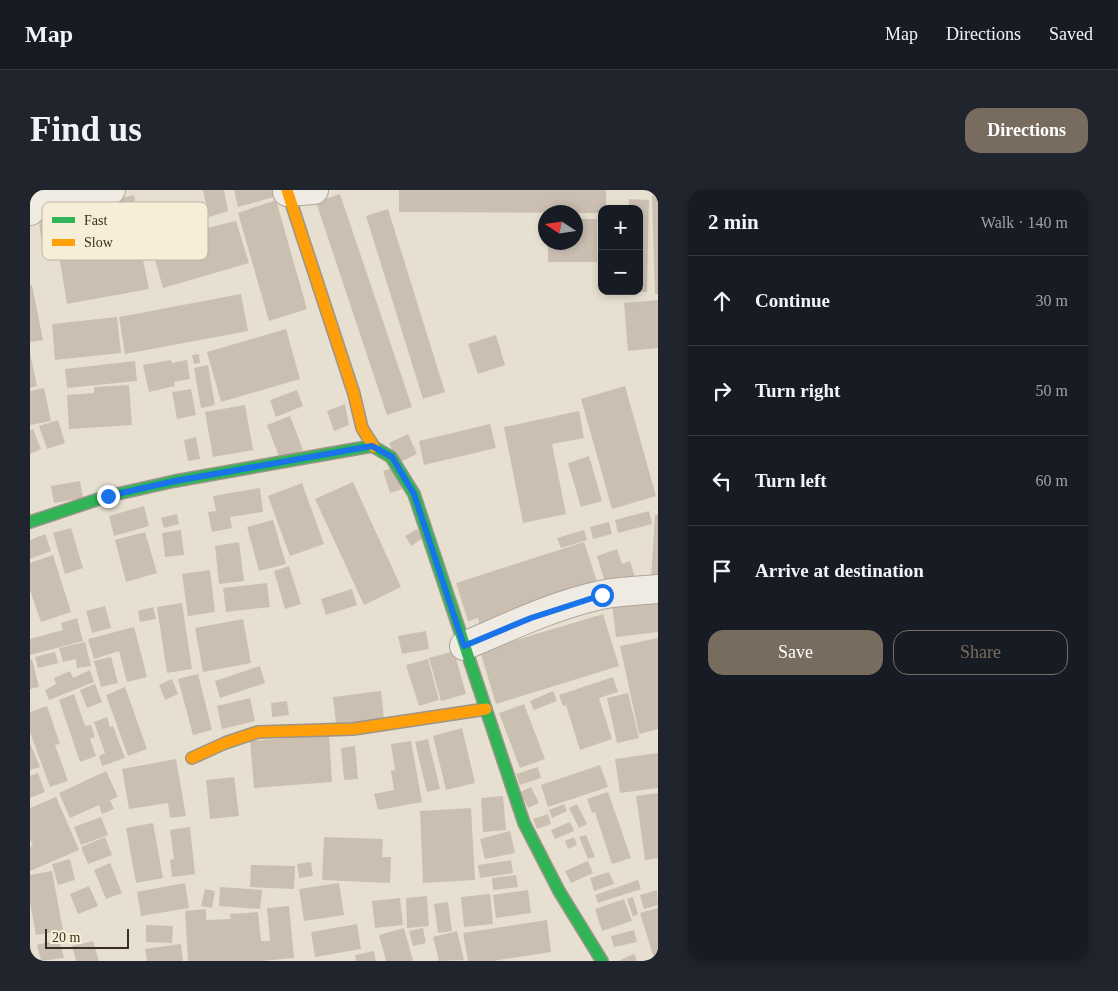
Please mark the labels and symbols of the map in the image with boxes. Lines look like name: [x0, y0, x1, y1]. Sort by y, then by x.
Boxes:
legend: [42, 202, 208, 260]
north arrow: [538, 205, 583, 250]
text: Fast: [84, 213, 107, 228]
text: Slow: [84, 235, 114, 250]
route end: [97, 485, 120, 508]
route start: [591, 584, 614, 607]
scale bar: [45, 926, 129, 949]

